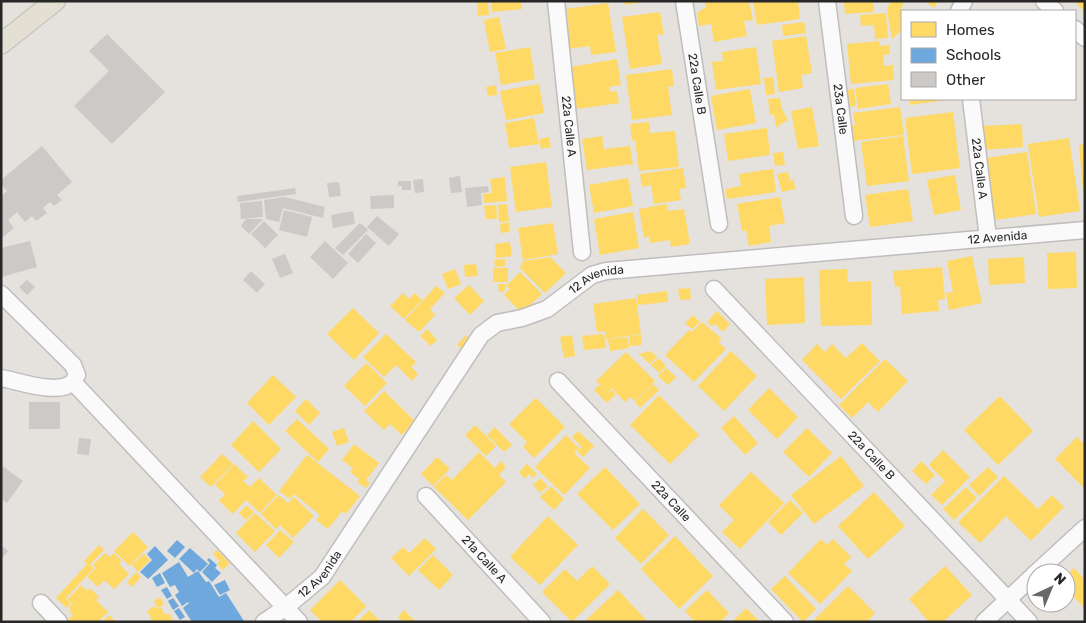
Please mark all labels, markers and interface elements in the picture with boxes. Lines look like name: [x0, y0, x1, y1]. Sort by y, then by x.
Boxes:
legend: [901, 10, 1076, 100]
text: Homes: [946, 21, 995, 39]
text: Schools: [946, 46, 1002, 64]
street label: 22a Calle B: [685, 52, 709, 116]
text: Other: [946, 71, 986, 89]
street label: 23a Calle: [830, 83, 851, 136]
street label: 22a Calle A: [559, 95, 579, 158]
street label: 22a Calle A: [969, 137, 990, 200]
street label: 12 Avenida: [967, 228, 1028, 247]
street label: 12 Avenida: [566, 263, 624, 297]
street label: 22a Calle B: [845, 428, 898, 483]
street label: 22a Calle: [649, 478, 694, 525]
street label: 21a Calle A: [459, 533, 510, 586]
street label: 12 Avenida: [295, 548, 344, 601]
north arrow: [1026, 563, 1076, 613]
text: N: [1050, 569, 1069, 589]

